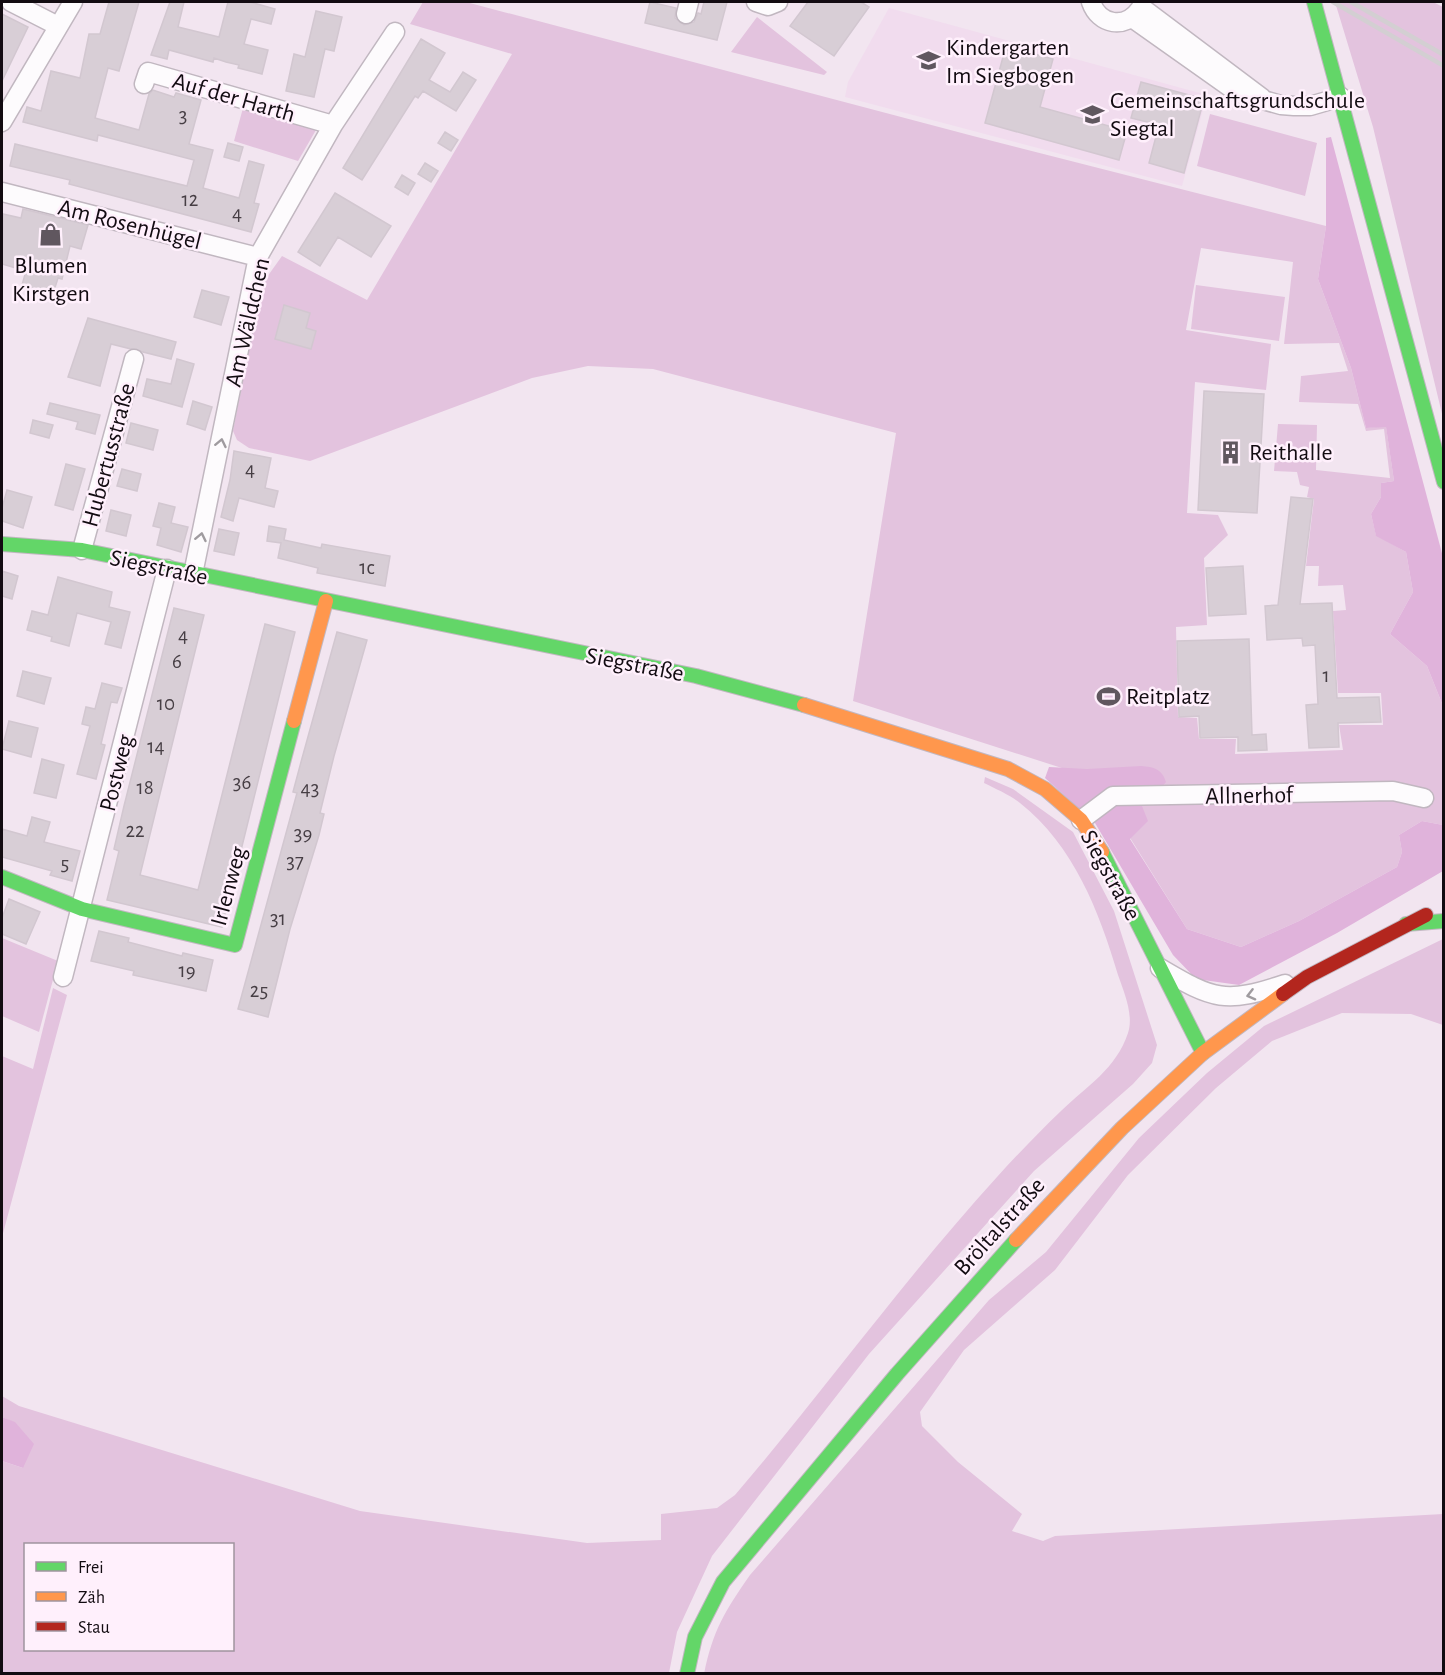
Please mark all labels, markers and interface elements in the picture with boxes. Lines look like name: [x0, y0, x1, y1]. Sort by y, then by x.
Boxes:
place label: Kindergarten Im Siegbogen: [946, 36, 1074, 88]
school or university icon: Kindergarten Im Siegbogen: [915, 48, 941, 74]
street label: Auf der Harth: [170, 69, 298, 127]
place label: Gemeinschaftsgrundschule Siegtal: [1110, 89, 1365, 141]
school or university icon: Gemeinschaftsgrundschule Siegtal: [1079, 101, 1105, 127]
house number: 3: [179, 105, 187, 126]
house number: 12: [182, 189, 198, 210]
street label: Am Rosenhügel: [56, 196, 204, 254]
house number: 4: [232, 203, 242, 224]
shop icon: Blumen Kirstgen: [38, 222, 64, 248]
place label: Blumen Kirstgen: [12, 254, 90, 306]
street label: Am Wäldchen: [221, 255, 274, 389]
street label: Hubertusstraße: [78, 381, 140, 530]
one-way arrow: [213, 438, 226, 448]
building icon: Reithalle: [1218, 439, 1244, 465]
place label: Reithalle: [1249, 441, 1332, 465]
house number: 4: [245, 459, 255, 480]
one-way arrow: [194, 532, 207, 542]
street label: Siegstraße: [108, 546, 210, 590]
house number: 1c: [359, 557, 375, 578]
house number: 4: [178, 625, 188, 646]
street label: Siegstraße: [584, 644, 686, 686]
house number: 6: [172, 651, 182, 672]
house number: 1: [1322, 665, 1330, 686]
sports icon: Reitplatz: [1095, 683, 1121, 709]
place label: Reitplatz: [1126, 685, 1210, 709]
house number: 10: [157, 693, 175, 714]
street label: Postweg: [96, 732, 138, 814]
house number: 14: [147, 736, 165, 757]
house number: 36: [233, 772, 251, 793]
house number: 18: [136, 777, 154, 798]
house number: 43: [301, 778, 319, 799]
street label: Allnerhof: [1205, 783, 1295, 809]
house number: 22: [125, 820, 145, 841]
house number: 39: [294, 823, 312, 844]
street label: Siegstraße: [1076, 826, 1145, 925]
street label: Irlenweg: [207, 844, 251, 929]
house number: 37: [286, 851, 304, 872]
house number: 5: [61, 853, 69, 874]
house number: 31: [270, 908, 286, 929]
house number: 19: [178, 960, 196, 981]
house number: 25: [250, 980, 268, 1001]
one-way arrow: [1246, 987, 1256, 1000]
street label: Bröltalstraße: [950, 1173, 1050, 1280]
legend: [24, 1543, 234, 1651]
text: Frei: [78, 1559, 104, 1577]
text: Zäh: [78, 1589, 105, 1607]
text: Stau: [78, 1619, 110, 1637]

